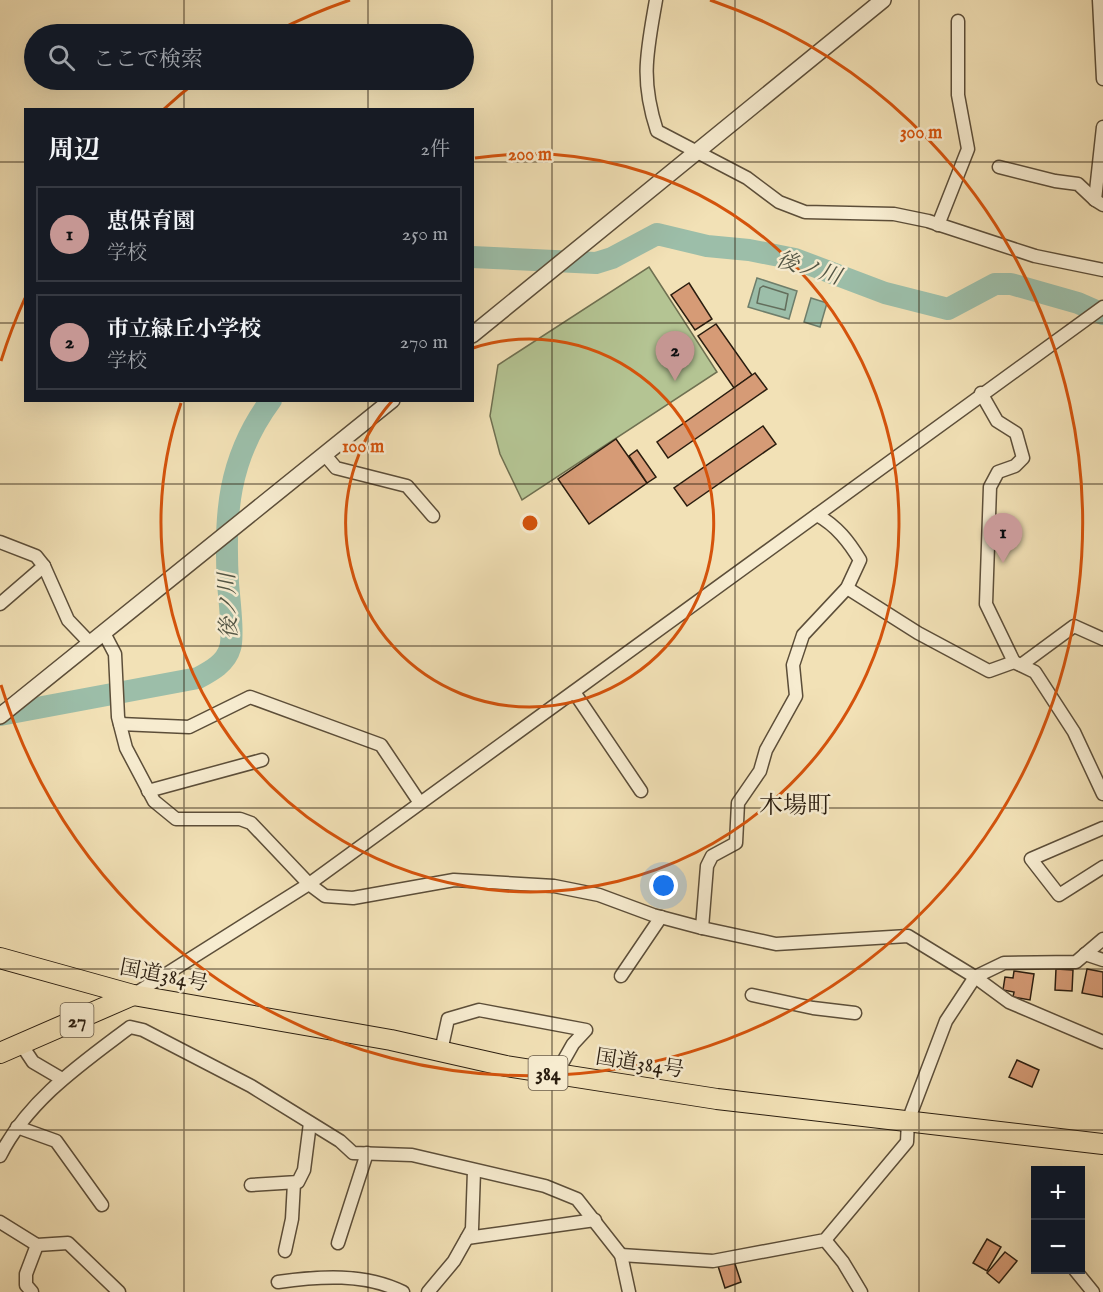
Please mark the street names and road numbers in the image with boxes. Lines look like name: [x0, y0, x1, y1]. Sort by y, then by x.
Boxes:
street label: 国道384号: [117, 955, 210, 998]
road number: 27: [60, 1003, 94, 1037]
street label: 国道384号: [594, 1044, 686, 1085]
road number: 384: [528, 1056, 568, 1090]

